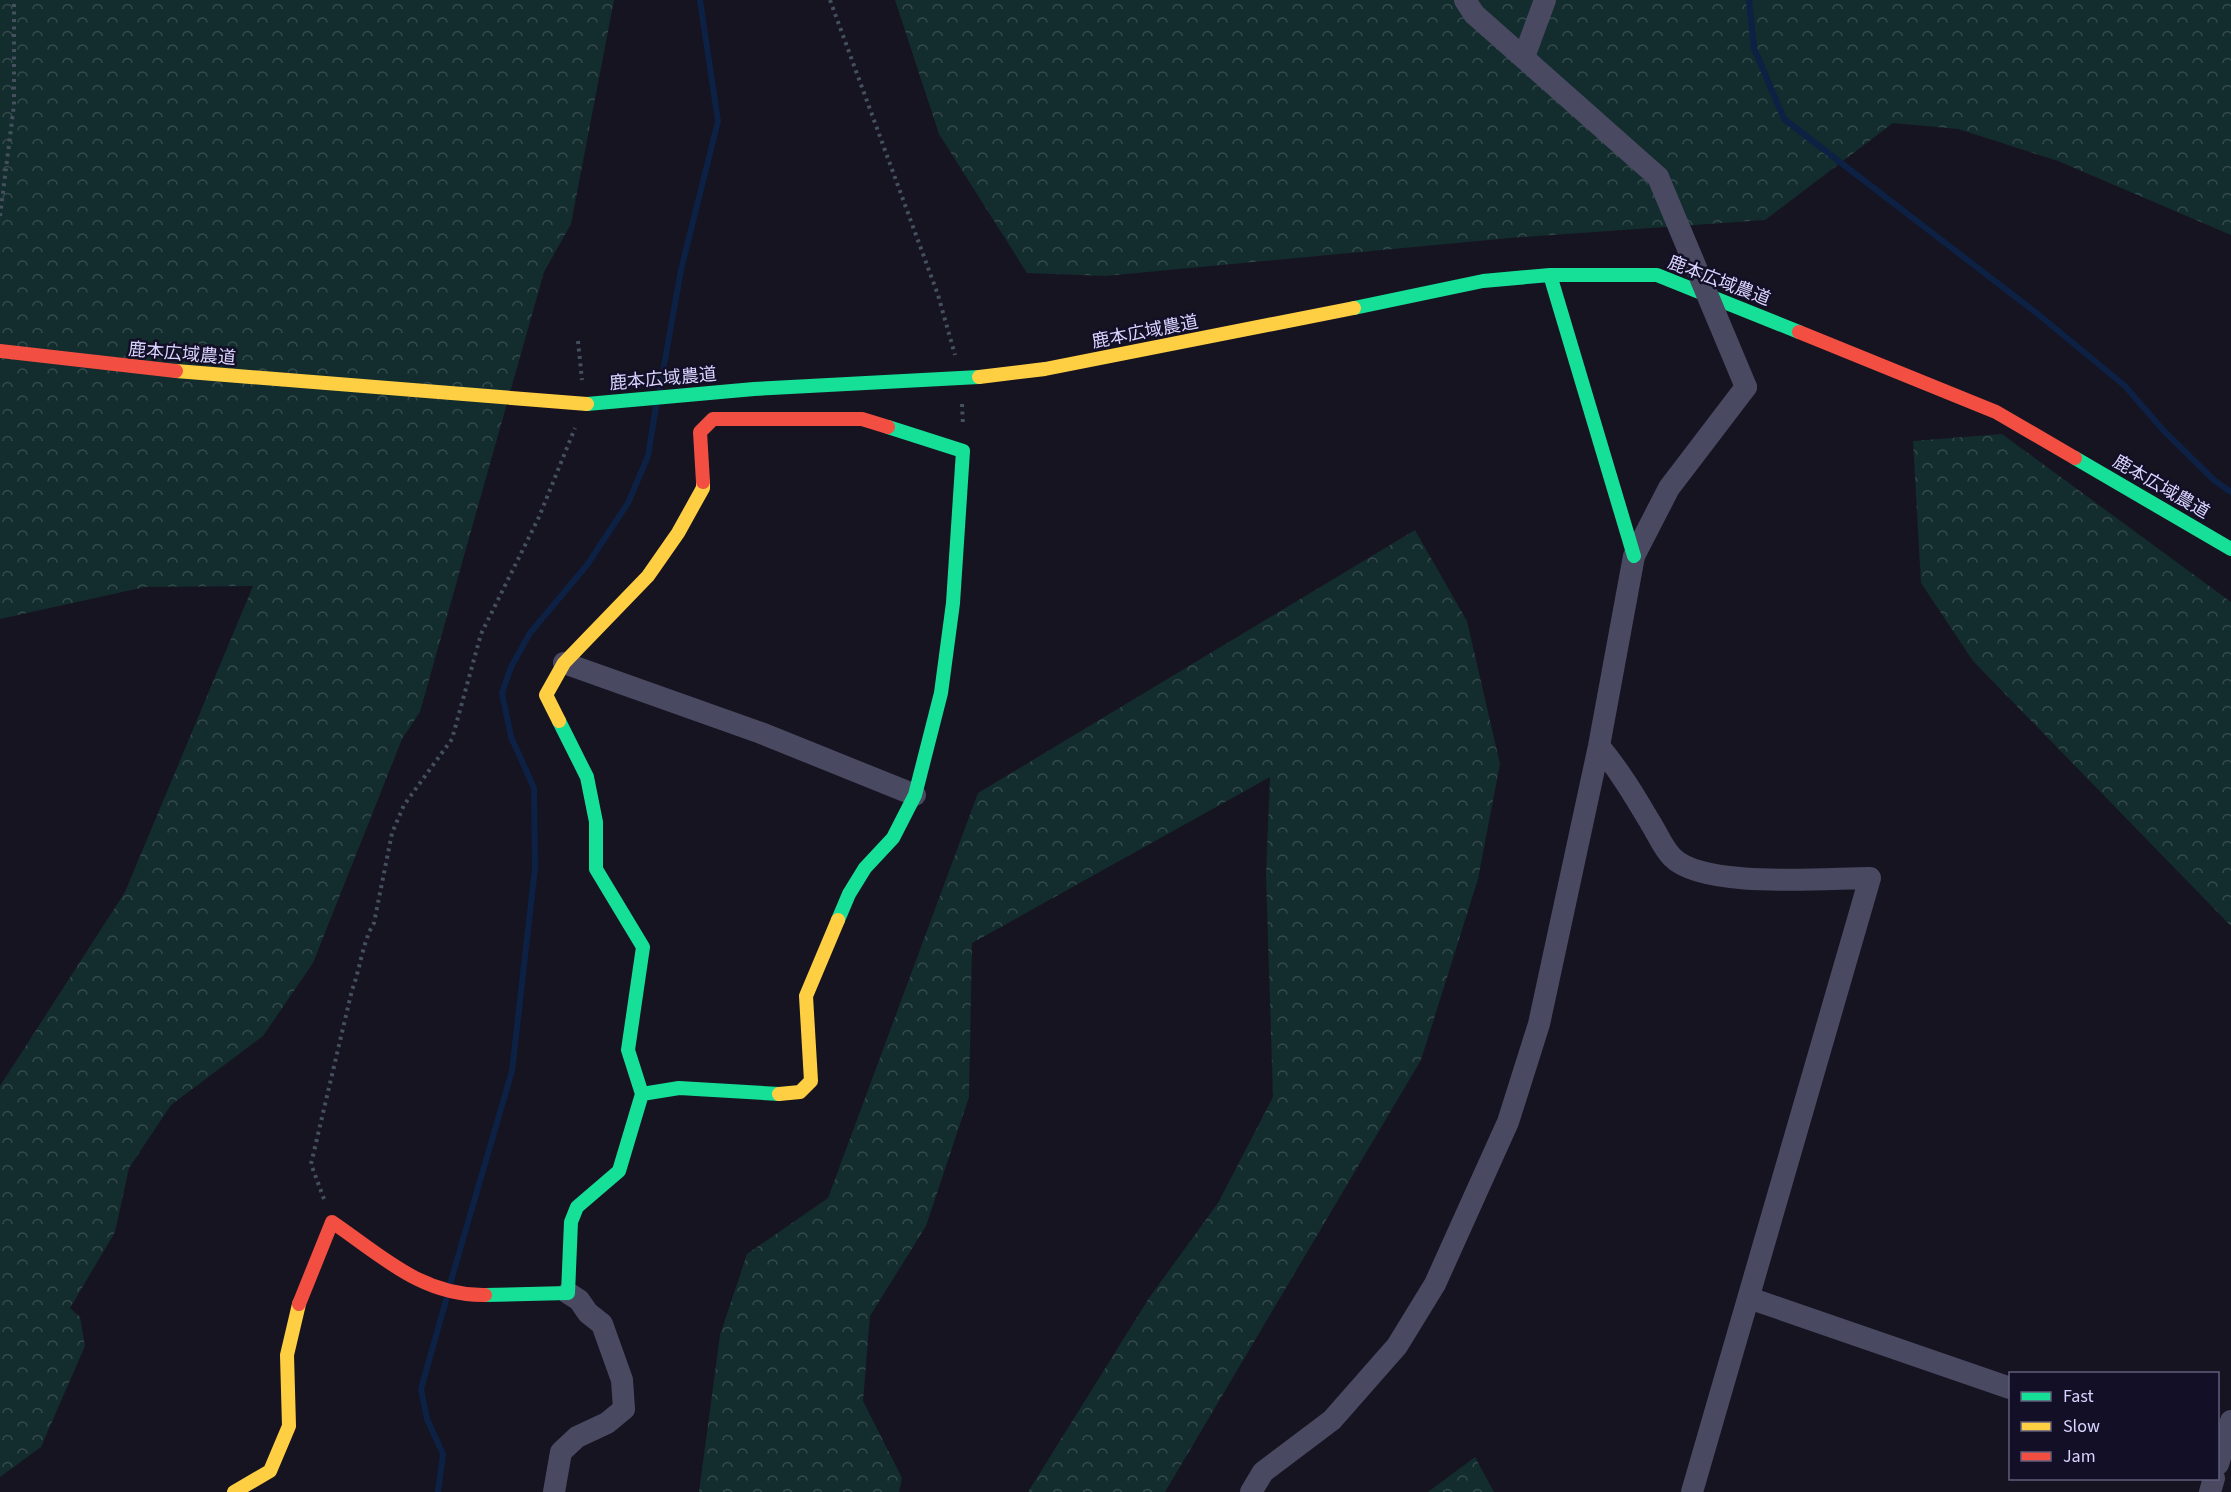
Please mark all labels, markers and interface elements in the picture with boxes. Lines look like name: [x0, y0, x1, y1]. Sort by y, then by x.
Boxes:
street label: 鹿本広域農道: [1664, 250, 1774, 312]
street label: 鹿本広域農道: [1090, 309, 1200, 355]
street label: 鹿本広域農道: [127, 337, 237, 371]
street label: 鹿本広域農道: [608, 362, 718, 396]
street label: 鹿本広域農道: [2108, 449, 2214, 525]
legend: [2009, 1372, 2219, 1480]
text: Fast: [2063, 1384, 2094, 1409]
text: Slow: [2063, 1414, 2100, 1439]
text: Jam: [2063, 1444, 2096, 1469]

